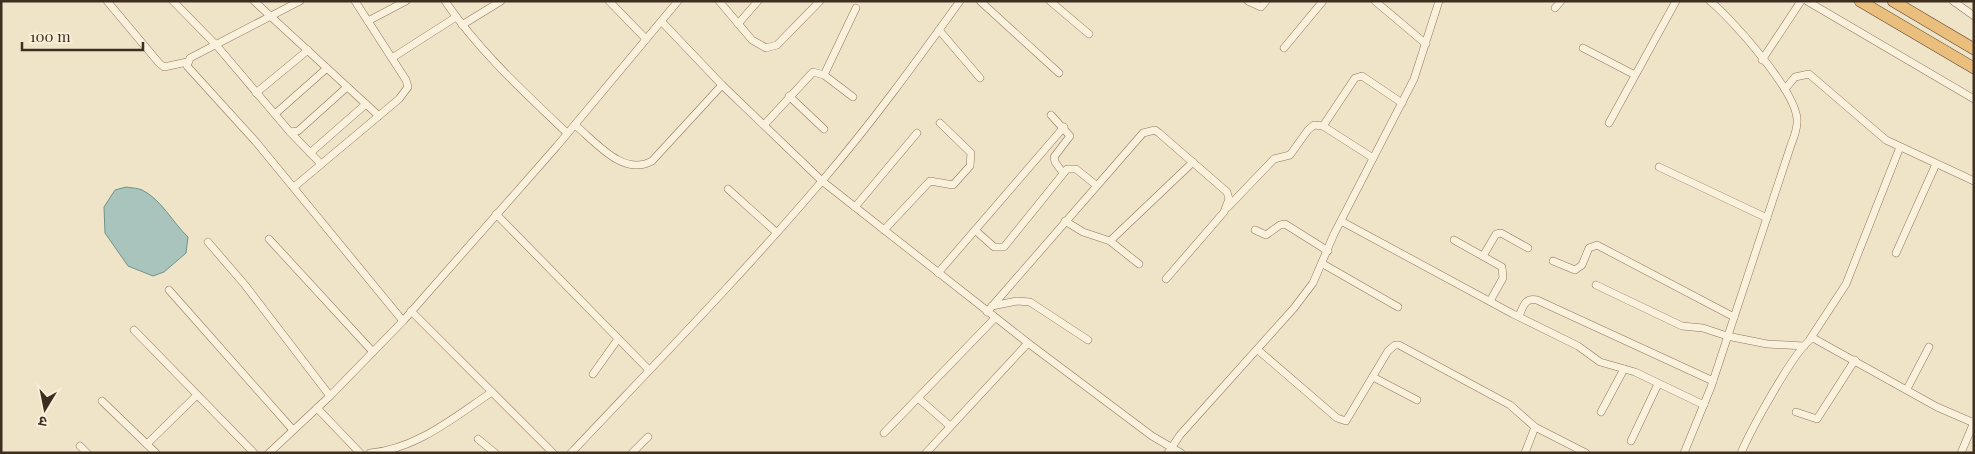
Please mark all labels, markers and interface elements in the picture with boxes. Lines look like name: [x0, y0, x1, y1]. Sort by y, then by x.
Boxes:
scale bar: [22, 20, 144, 52]
text: 100 m: [30, 26, 71, 46]
north arrow: [20, 384, 70, 434]
text: उ: [36, 412, 48, 432]

